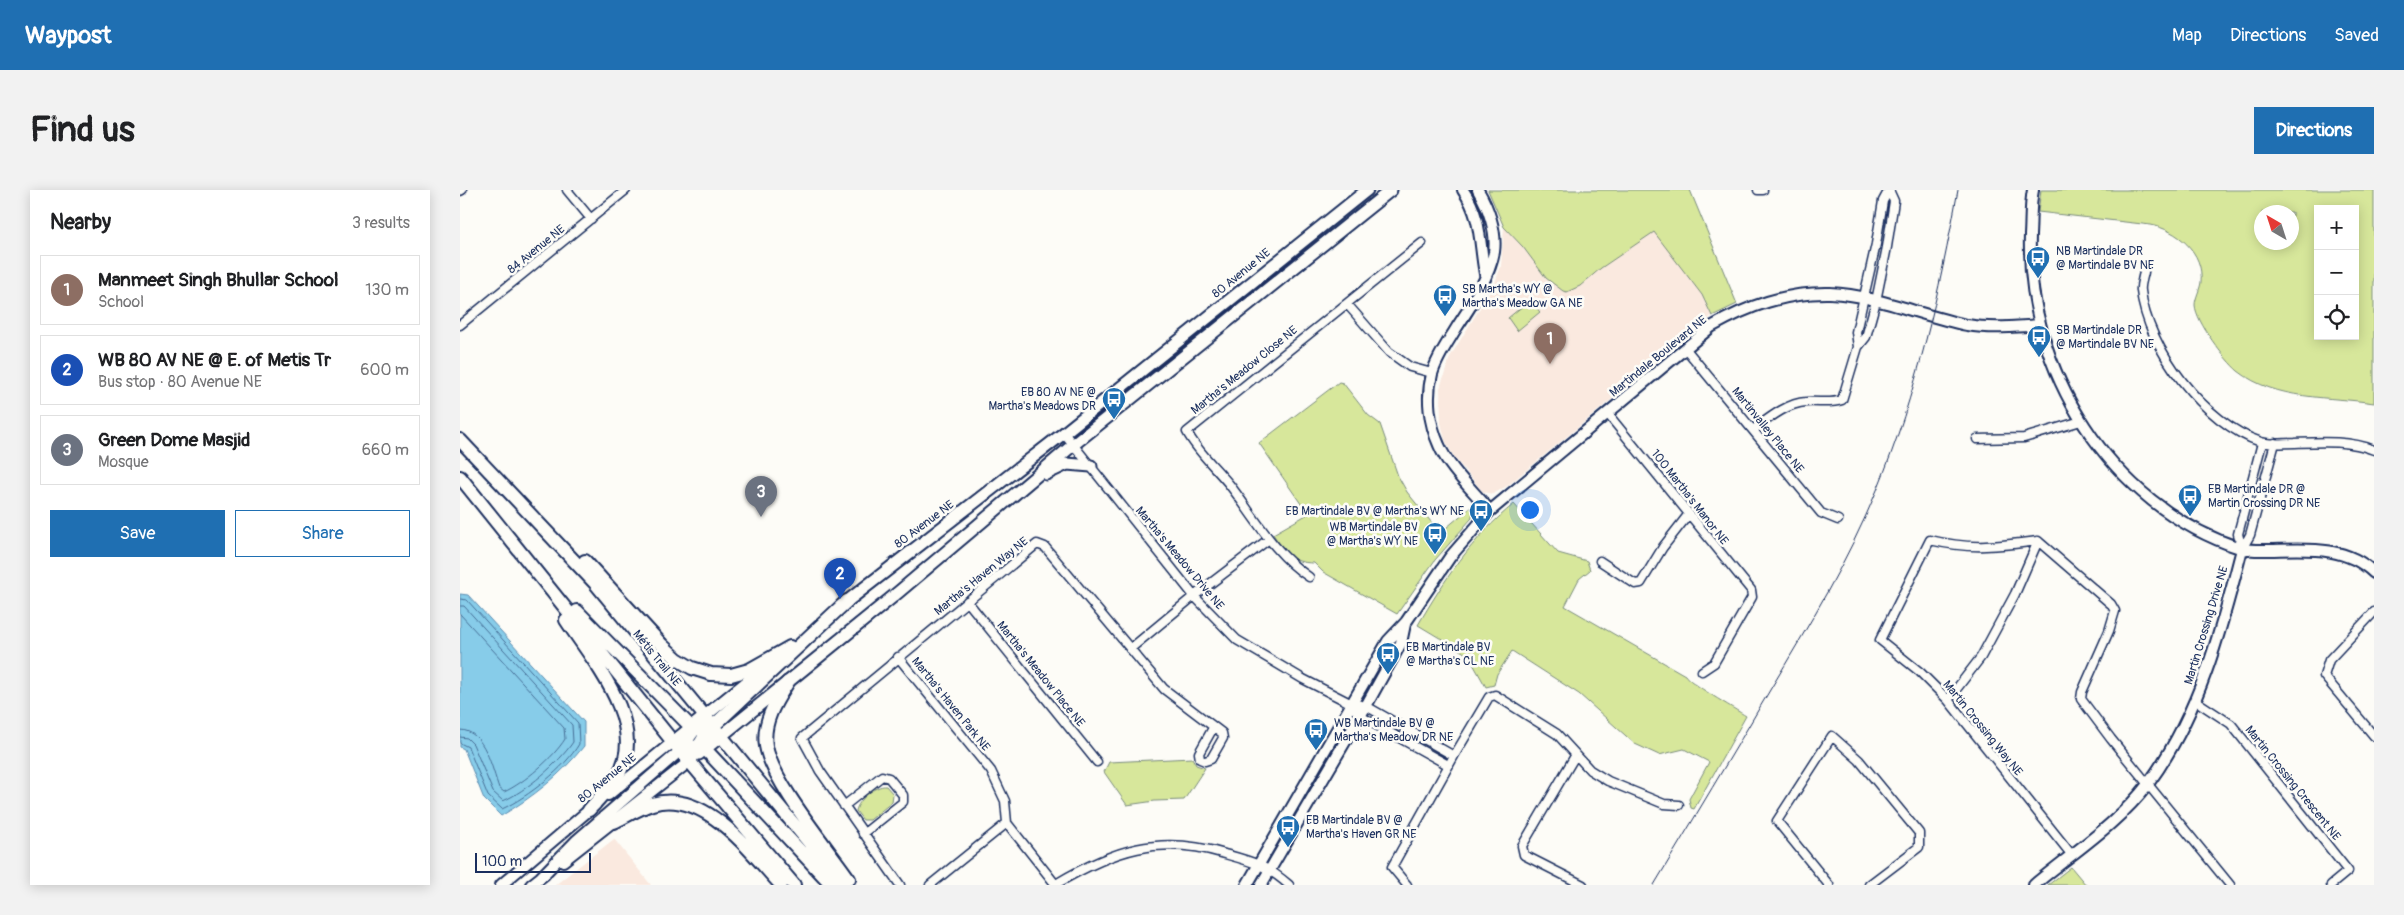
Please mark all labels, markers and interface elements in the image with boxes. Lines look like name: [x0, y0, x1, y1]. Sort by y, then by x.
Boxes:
text: Waypost: [25, 21, 112, 50]
text: Map: [2172, 24, 2202, 47]
text: Directions: [2230, 24, 2306, 47]
text: Saved: [2334, 24, 2379, 47]
button: Directions: [2254, 107, 2374, 154]
text: Find us: [30, 108, 135, 152]
north arrow: [2254, 205, 2299, 250]
map controls: [2314, 205, 2359, 340]
button: +: [2314, 205, 2359, 250]
text: Nearby: [50, 209, 111, 236]
text: 3 results: [352, 213, 410, 233]
street label: 84 Avenue NE: [505, 222, 568, 277]
place label: NB Martindale DR @ Martindale BV NE: [2056, 244, 2154, 273]
street label: 80 Avenue NE: [1209, 245, 1274, 301]
bus stop icon: NB Martindale DR @ Martindale BV NE: [2025, 245, 2051, 279]
button: −: [2314, 250, 2359, 295]
text: Manmeet Singh Bhullar School: [98, 268, 338, 292]
text: 1: [64, 280, 70, 300]
text: 130 m: [365, 280, 409, 300]
place label: SB Martha's WY @ Martha's Meadow GA NE: [1462, 282, 1582, 311]
bus stop icon: SB Martha's WY @ Martha's Meadow GA NE: [1432, 283, 1458, 317]
text: School: [98, 292, 144, 312]
button: locate: [2314, 295, 2359, 340]
street label: Martindale Boulevard NE: [1607, 313, 1710, 400]
street label: Martha's Meadow Close NE: [1188, 323, 1301, 418]
pin: 1: [1534, 323, 1566, 364]
place label: SB Martindale DR @ Martindale BV NE: [2056, 323, 2154, 352]
bus stop icon: SB Martindale DR @ Martindale BV NE: [2026, 324, 2052, 358]
text: WB 80 AV NE @ E. of Metis Tr: [98, 348, 331, 372]
text: 2: [63, 360, 71, 380]
text: 600 m: [360, 360, 409, 380]
text: Bus stop · 80 Avenue NE: [98, 372, 262, 392]
street label: Martinvalley Place NE: [1728, 384, 1807, 476]
place label: EB 80 AV NE @ Martha's Meadows DR: [988, 385, 1096, 414]
bus stop icon: EB 80 AV NE @ Martha's Meadows DR: [1101, 386, 1127, 420]
text: Green Dome Masjid: [98, 428, 250, 452]
text: 3: [63, 440, 71, 460]
text: 660 m: [362, 440, 409, 460]
street label: 100 Martha's Manor NE: [1648, 447, 1732, 548]
text: Mosque: [98, 452, 149, 472]
pin: 3: [745, 476, 777, 517]
place label: EB Martindale DR @ Martin Crossing DR NE: [2208, 482, 2320, 511]
bus stop icon: EB Martindale DR @ Martin Crossing DR NE: [2177, 483, 2203, 517]
street label: 80 Avenue NE: [892, 497, 957, 552]
your location: [1517, 497, 1543, 523]
bus stop icon: EB Martindale BV @ Martha's WY NE: [1468, 498, 1494, 532]
street label: Martha's Meadow Drive NE: [1132, 504, 1227, 613]
place label: EB Martindale BV @ Martha's WY NE: [1286, 504, 1464, 519]
button: Save: [50, 510, 225, 557]
button: Share: [235, 510, 410, 557]
place label: WB Martindale BV @ Martha's WY NE: [1327, 520, 1418, 549]
bus stop icon: WB Martindale BV @ Martha's WY NE: [1422, 521, 1448, 555]
street label: Martha's Haven Way NE: [931, 534, 1031, 619]
pin: 2: [824, 558, 856, 599]
street label: Martin Crossing Drive NE: [2181, 564, 2232, 686]
street label: Martha's Meadow Place NE: [993, 618, 1088, 730]
street label: Métis Trail NE: [629, 627, 684, 689]
place label: EB Martindale BV @ Martha's CL NE: [1406, 640, 1494, 669]
bus stop icon: EB Martindale BV @ Martha's CL NE: [1375, 641, 1401, 675]
street label: Martha's Haven Park NE: [908, 654, 993, 754]
street label: Martin Crossing Way NE: [1939, 677, 2026, 779]
place label: WB Martindale BV @ Martha's Meadow DR NE: [1334, 716, 1453, 745]
bus stop icon: WB Martindale BV @ Martha's Meadow DR NE: [1303, 717, 1329, 751]
street label: Martin Crossing Crescent NE: [2242, 723, 2344, 844]
street label: 80 Avenue NE: [575, 750, 640, 806]
place label: EB Martindale BV @ Martha's Haven GR NE: [1306, 813, 1416, 842]
bus stop icon: EB Martindale BV @ Martha's Haven GR NE: [1275, 814, 1301, 848]
scale bar: [475, 850, 591, 873]
text: 100 m: [482, 853, 522, 870]

